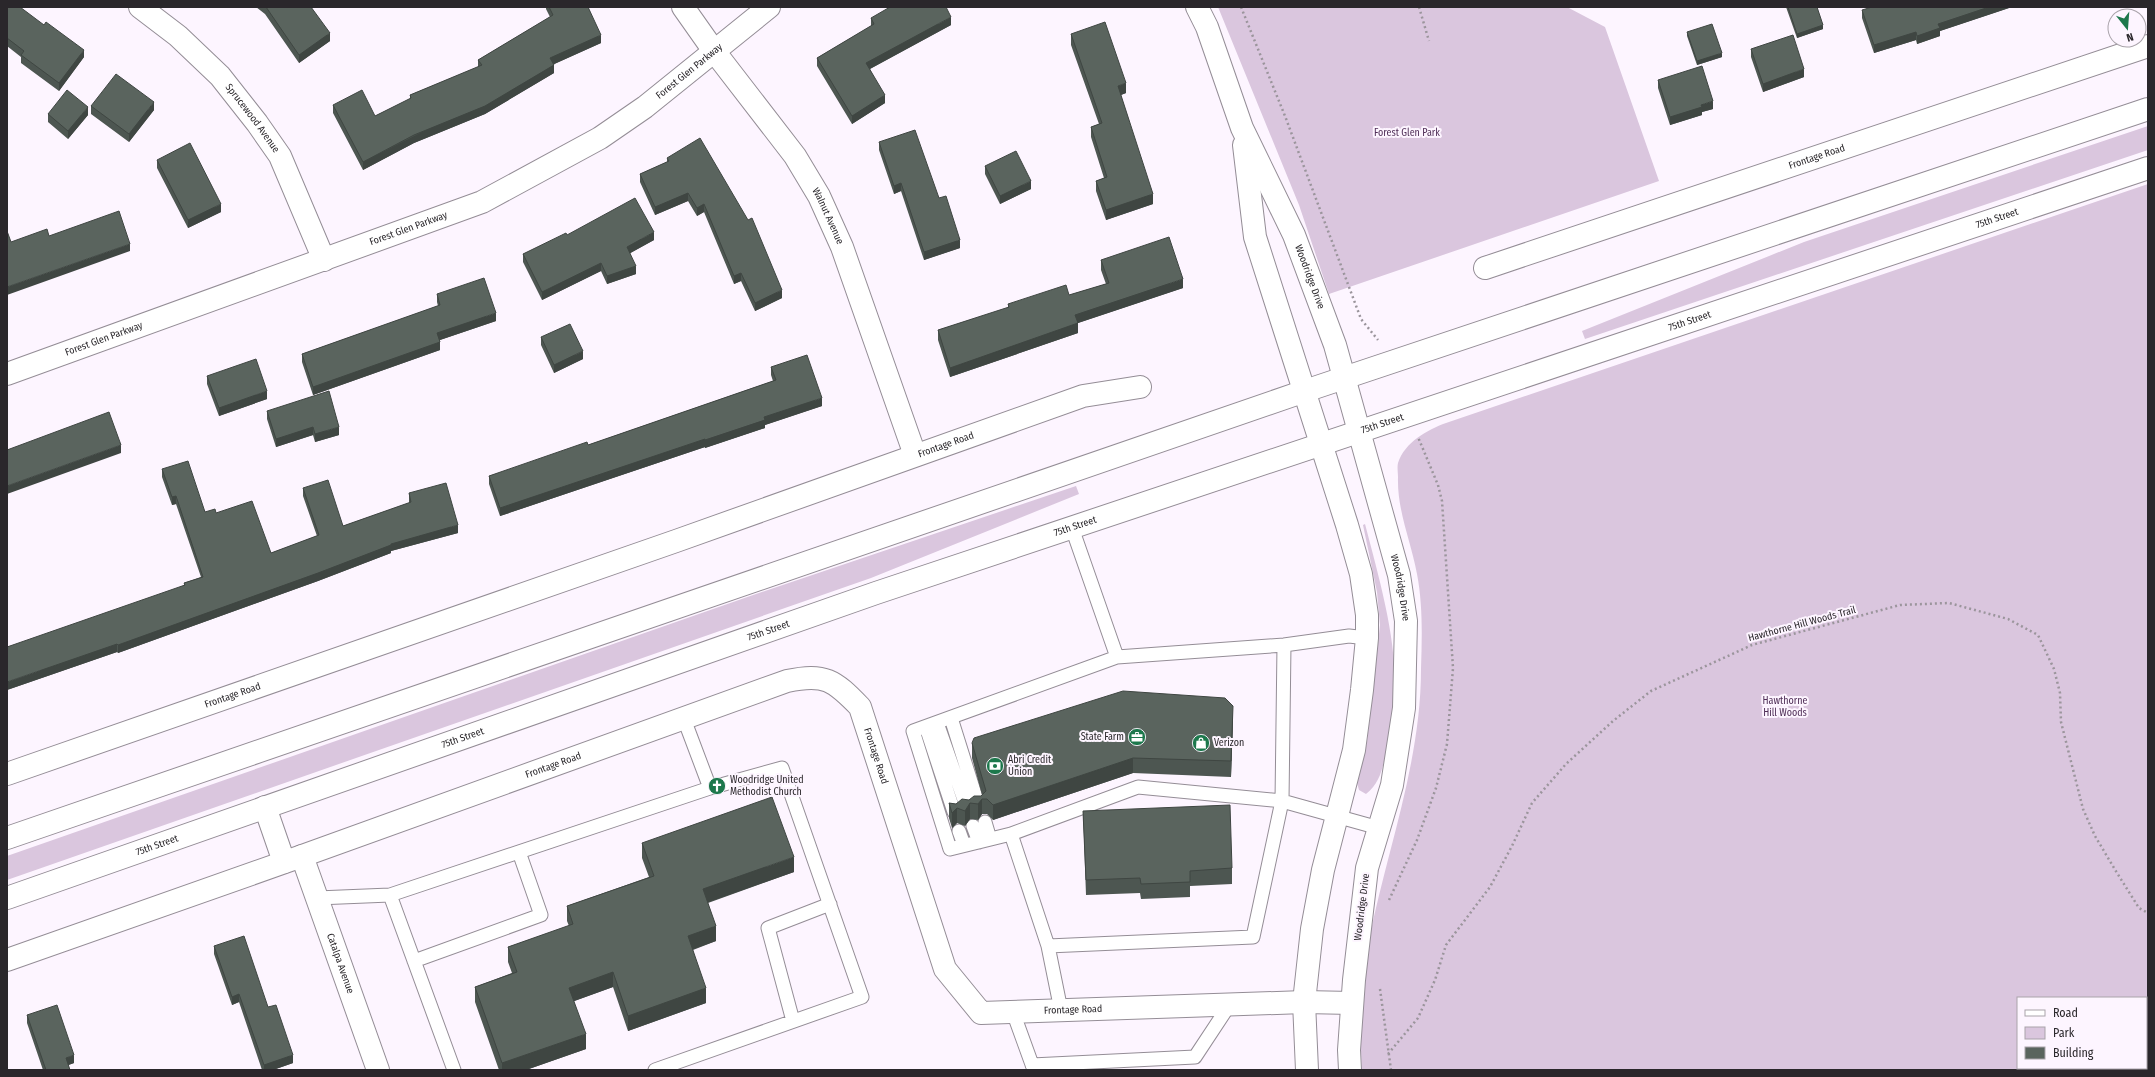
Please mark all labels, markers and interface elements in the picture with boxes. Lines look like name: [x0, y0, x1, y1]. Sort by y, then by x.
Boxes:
north arrow: [2107, 8, 2147, 48]
text: N: [2125, 30, 2135, 44]
street label: Forest Glen Parkway: [654, 41, 725, 102]
street label: Sprucewood Avenue: [223, 81, 282, 155]
park label: Forest Glen Park: [1374, 127, 1440, 139]
street label: Frontage Road: [1787, 142, 1847, 172]
street label: Walnut Avenue: [809, 186, 846, 246]
street label: 75th Street: [1974, 206, 2021, 231]
street label: Forest Glen Parkway: [368, 209, 449, 248]
street label: Woodridge Drive: [1292, 243, 1327, 311]
street label: 75th Street: [1667, 308, 1713, 334]
street label: Forest Glen Parkway: [63, 319, 145, 358]
street label: 75th Street: [1360, 411, 1406, 436]
street label: Frontage Road: [916, 429, 976, 460]
street label: 75th Street: [1052, 514, 1099, 539]
street label: Woodridge Drive: [1388, 553, 1412, 622]
street label: Hawthorne Hill Woods Trail: [1747, 604, 1857, 644]
street label: 75th Street: [746, 618, 792, 644]
street label: Frontage Road: [203, 680, 262, 711]
park label: Hawthorne Hill Woods: [1763, 695, 1808, 719]
street label: 75th Street: [440, 725, 486, 751]
street label: Frontage Road: [861, 726, 891, 786]
office icon: State Farm: [1127, 727, 1147, 747]
place label: State Farm: [1081, 731, 1124, 743]
shop icon: Verizon: [1191, 733, 1211, 753]
place label: Verizon: [1214, 737, 1244, 749]
street label: Frontage Road: [524, 750, 583, 781]
place label: Abri Credit Union: [1008, 754, 1052, 778]
bank icon: Abri Credit Union: [985, 756, 1005, 776]
place label: Woodridge United Methodist Church: [730, 774, 804, 798]
church icon: Woodridge United Methodist Church: [707, 776, 727, 796]
street label: 75th Street: [134, 832, 180, 858]
street label: Woodridge Drive: [1352, 873, 1372, 941]
street label: Catalpa Avenue: [324, 932, 356, 995]
legend: [2017, 997, 2147, 1069]
street label: Frontage Road: [1044, 1003, 1102, 1017]
text: Road: [2053, 1006, 2078, 1020]
text: Park: [2053, 1026, 2075, 1040]
text: Building: [2053, 1046, 2094, 1060]

